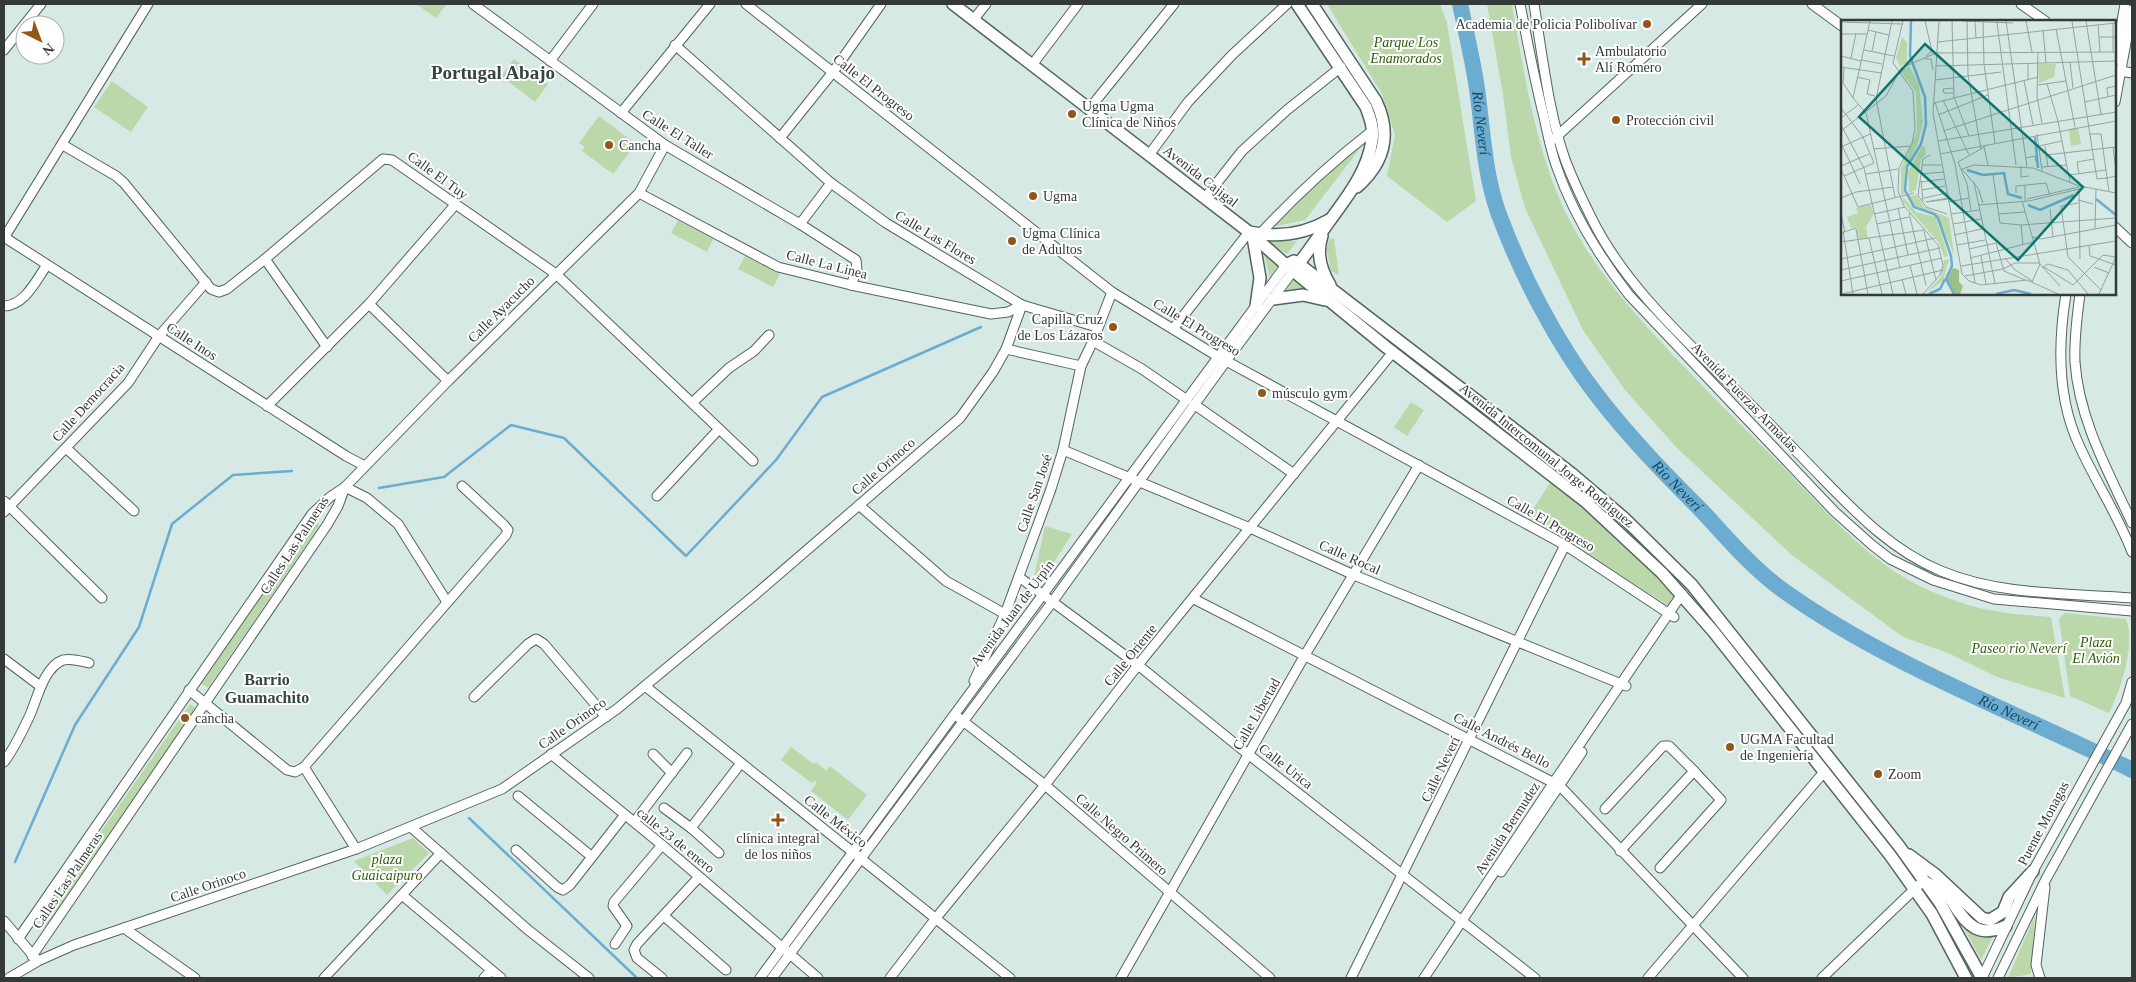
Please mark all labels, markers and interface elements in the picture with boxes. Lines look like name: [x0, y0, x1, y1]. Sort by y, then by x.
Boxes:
north arrow: [15, 15, 65, 65]
place label: Academia de Policia Polibolívar: [1455, 17, 1637, 32]
marker: Academia de Policia Polibolívar: [1641, 18, 1653, 30]
inset map: [1841, 20, 2116, 295]
park label: Parque Los Enamorados: [1369, 35, 1442, 66]
text: N: [40, 40, 57, 58]
place label: Ambulatorio Alí Romero: [1595, 44, 1667, 75]
street label: Calle El Progreso: [830, 51, 917, 124]
marker: Ambulatorio Alí Romero: [1577, 52, 1591, 66]
district label: Portugal Abajo: [431, 62, 555, 83]
water label: Río Neverí: [1469, 89, 1493, 158]
place label: Ugma Ugma Clínica de Niños: [1082, 99, 1176, 130]
street label: Calle El Taller: [639, 107, 716, 162]
marker: Ugma Ugma Clínica de Niños: [1066, 108, 1078, 120]
place label: Protección civil: [1626, 113, 1714, 128]
marker: Protección civil: [1610, 114, 1622, 126]
place label: Cancha: [619, 138, 662, 153]
marker: Cancha: [603, 139, 615, 151]
street label: Avenida Cajigal: [1160, 143, 1241, 210]
street label: Calle El Tuy: [405, 149, 471, 202]
place label: Ugma: [1043, 189, 1078, 204]
marker: Ugma: [1027, 190, 1039, 202]
street label: Calle Las Flores: [893, 207, 979, 267]
place label: Ugma Clínica de Adultos: [1022, 226, 1101, 257]
marker: Ugma Clínica de Adultos: [1006, 235, 1018, 247]
street label: Calle La Linea: [785, 247, 870, 282]
street label: Calle Ayacucho: [465, 273, 538, 346]
street label: Calle El Progreso: [1151, 296, 1243, 359]
place label: Capilla Cruz de Los Lázaros: [1017, 312, 1103, 343]
street label: Calle Inos: [164, 320, 220, 363]
marker: Capilla Cruz de Los Lázaros: [1107, 321, 1119, 333]
street label: Avenida Fuerzas Armadas: [1688, 339, 1801, 455]
street label: Calle Democracia: [49, 359, 128, 445]
street label: Avenida Intercomunal Jorge Rodriguez: [1457, 380, 1637, 530]
place label: músculo gym: [1272, 386, 1348, 401]
marker: músculo gym: [1256, 387, 1268, 399]
street label: Calle Orinoco: [849, 435, 918, 498]
street label: Calle San José: [1014, 452, 1055, 534]
water label: Río Neverí: [1648, 457, 1707, 516]
street label: Calle El Progreso: [1504, 492, 1597, 555]
street label: Calles Las Palmeras: [257, 494, 332, 597]
street label: Calle Rocal: [1317, 537, 1383, 578]
street label: Avenida Juan de Urpín: [968, 557, 1057, 669]
street label: Calle Oriente: [1101, 621, 1160, 689]
park label: Plaza El Avión: [2071, 635, 2120, 666]
park label: Paseo rio Neverí: [1971, 641, 2068, 656]
district label: Barrio Guamachito: [225, 671, 309, 706]
street label: Calle Libertad: [1230, 676, 1283, 753]
water label: Río Neverí: [1975, 691, 2043, 734]
street label: Calle Orinoco: [536, 695, 609, 752]
street label: Calle Andrés Bello: [1451, 710, 1553, 771]
place label: cancha: [195, 711, 235, 726]
marker: cancha: [179, 712, 191, 724]
place label: UGMA Facultad de Ingeniería: [1740, 732, 1834, 763]
street label: Calle Neverí: [1418, 734, 1463, 804]
street label: Calle Urica: [1256, 741, 1316, 793]
marker: UGMA Facultad de Ingeniería: [1724, 741, 1736, 753]
place label: Zoom: [1888, 767, 1922, 782]
marker: Zoom: [1872, 768, 1884, 780]
street label: Avenida Bermudez: [1472, 779, 1543, 877]
street label: Puente Monagas: [2015, 779, 2072, 868]
street label: Calle Negro Primero: [1073, 790, 1171, 878]
street label: Calle México: [801, 792, 870, 851]
street label: calle 23 de enero: [634, 805, 717, 876]
marker: clínica integral de los niños: [771, 813, 785, 827]
street label: Calles Las Palmeras: [29, 829, 105, 932]
place label: clínica integral de los niños: [736, 831, 820, 862]
park label: plaza Guaicaipuro: [351, 852, 423, 883]
street label: Calle Orinoco: [168, 866, 248, 905]

